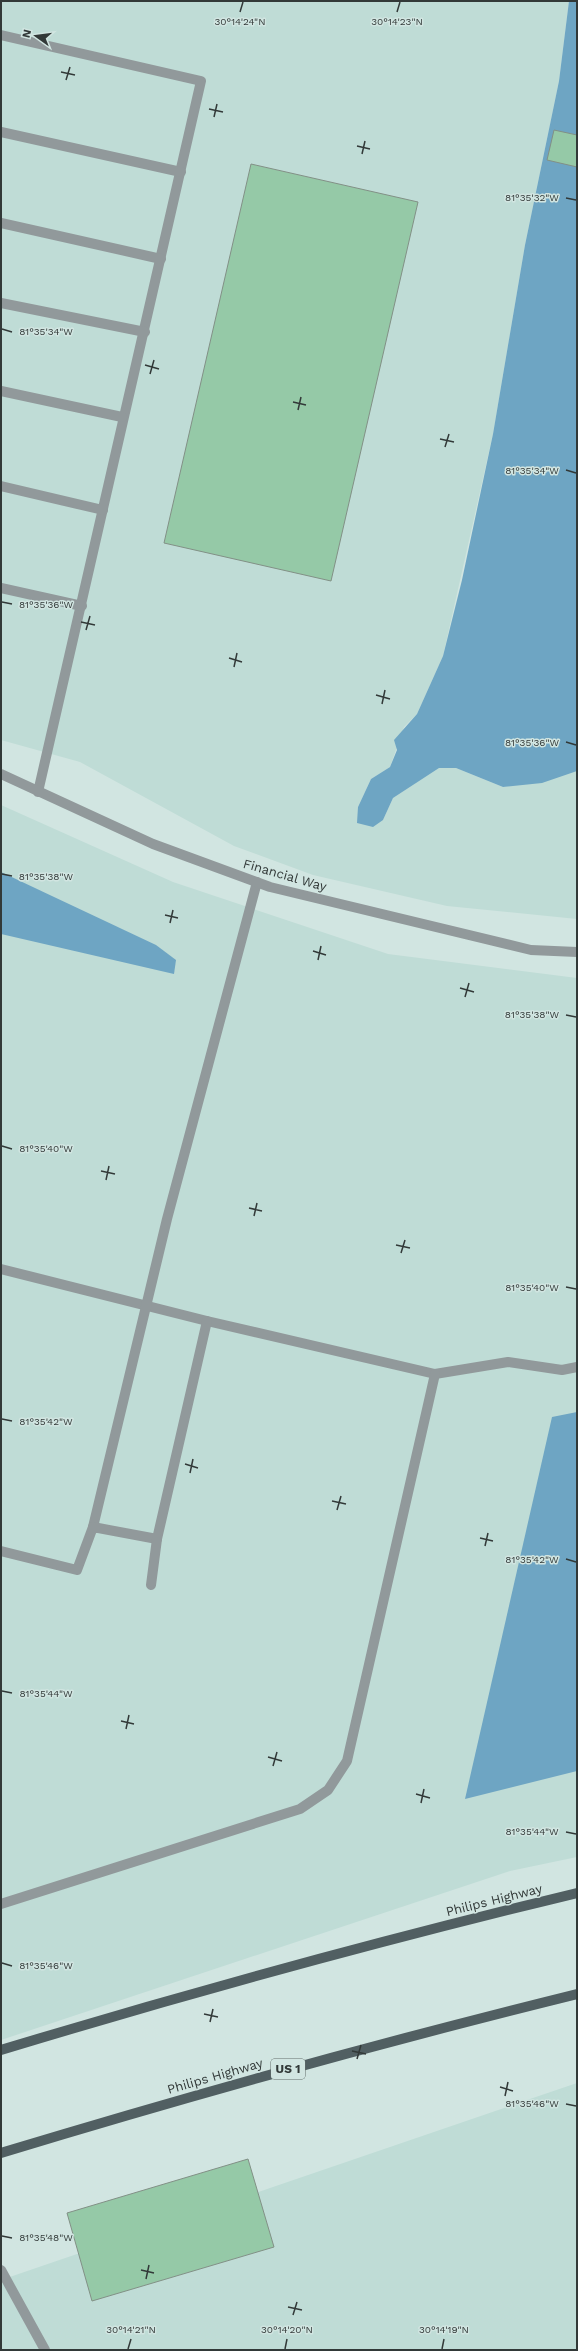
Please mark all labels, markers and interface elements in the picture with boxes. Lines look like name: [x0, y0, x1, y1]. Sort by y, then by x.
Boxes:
north arrow: [16, 16, 56, 56]
text: 30°14'24"N: [214, 16, 266, 27]
text: 30°14'23"N: [371, 16, 423, 27]
text: N: [19, 28, 34, 39]
text: 81°35'32"W: [505, 192, 559, 203]
text: 81°35'34"W: [19, 326, 73, 337]
text: 81°35'34"W: [505, 465, 559, 476]
text: 81°35'36"W: [19, 599, 73, 610]
text: 81°35'36"W: [505, 737, 559, 748]
street label: Financial Way: [241, 856, 329, 894]
text: 81°35'38"W: [19, 871, 74, 882]
text: 81°35'38"W: [505, 1009, 560, 1020]
text: 81°35'40"W: [19, 1143, 73, 1154]
text: 81°35'40"W: [505, 1282, 559, 1293]
text: 81°35'42"W: [19, 1416, 73, 1427]
text: 81°35'42"W: [505, 1554, 559, 1565]
text: 81°35'44"W: [19, 1688, 73, 1699]
text: 81°35'44"W: [505, 1826, 559, 1837]
street label: Philips Highway: [444, 1881, 544, 1919]
text: 81°35'46"W: [19, 1960, 73, 1971]
street label: Philips Highway: [166, 2055, 265, 2097]
road number: US 1: [271, 2059, 305, 2079]
text: 81°35'46"W: [505, 2098, 559, 2109]
text: 81°35'48"W: [19, 2232, 73, 2243]
text: 30°14'21"N: [106, 2324, 156, 2335]
text: 30°14'20"N: [261, 2324, 313, 2335]
text: 30°14'19"N: [419, 2324, 469, 2335]

